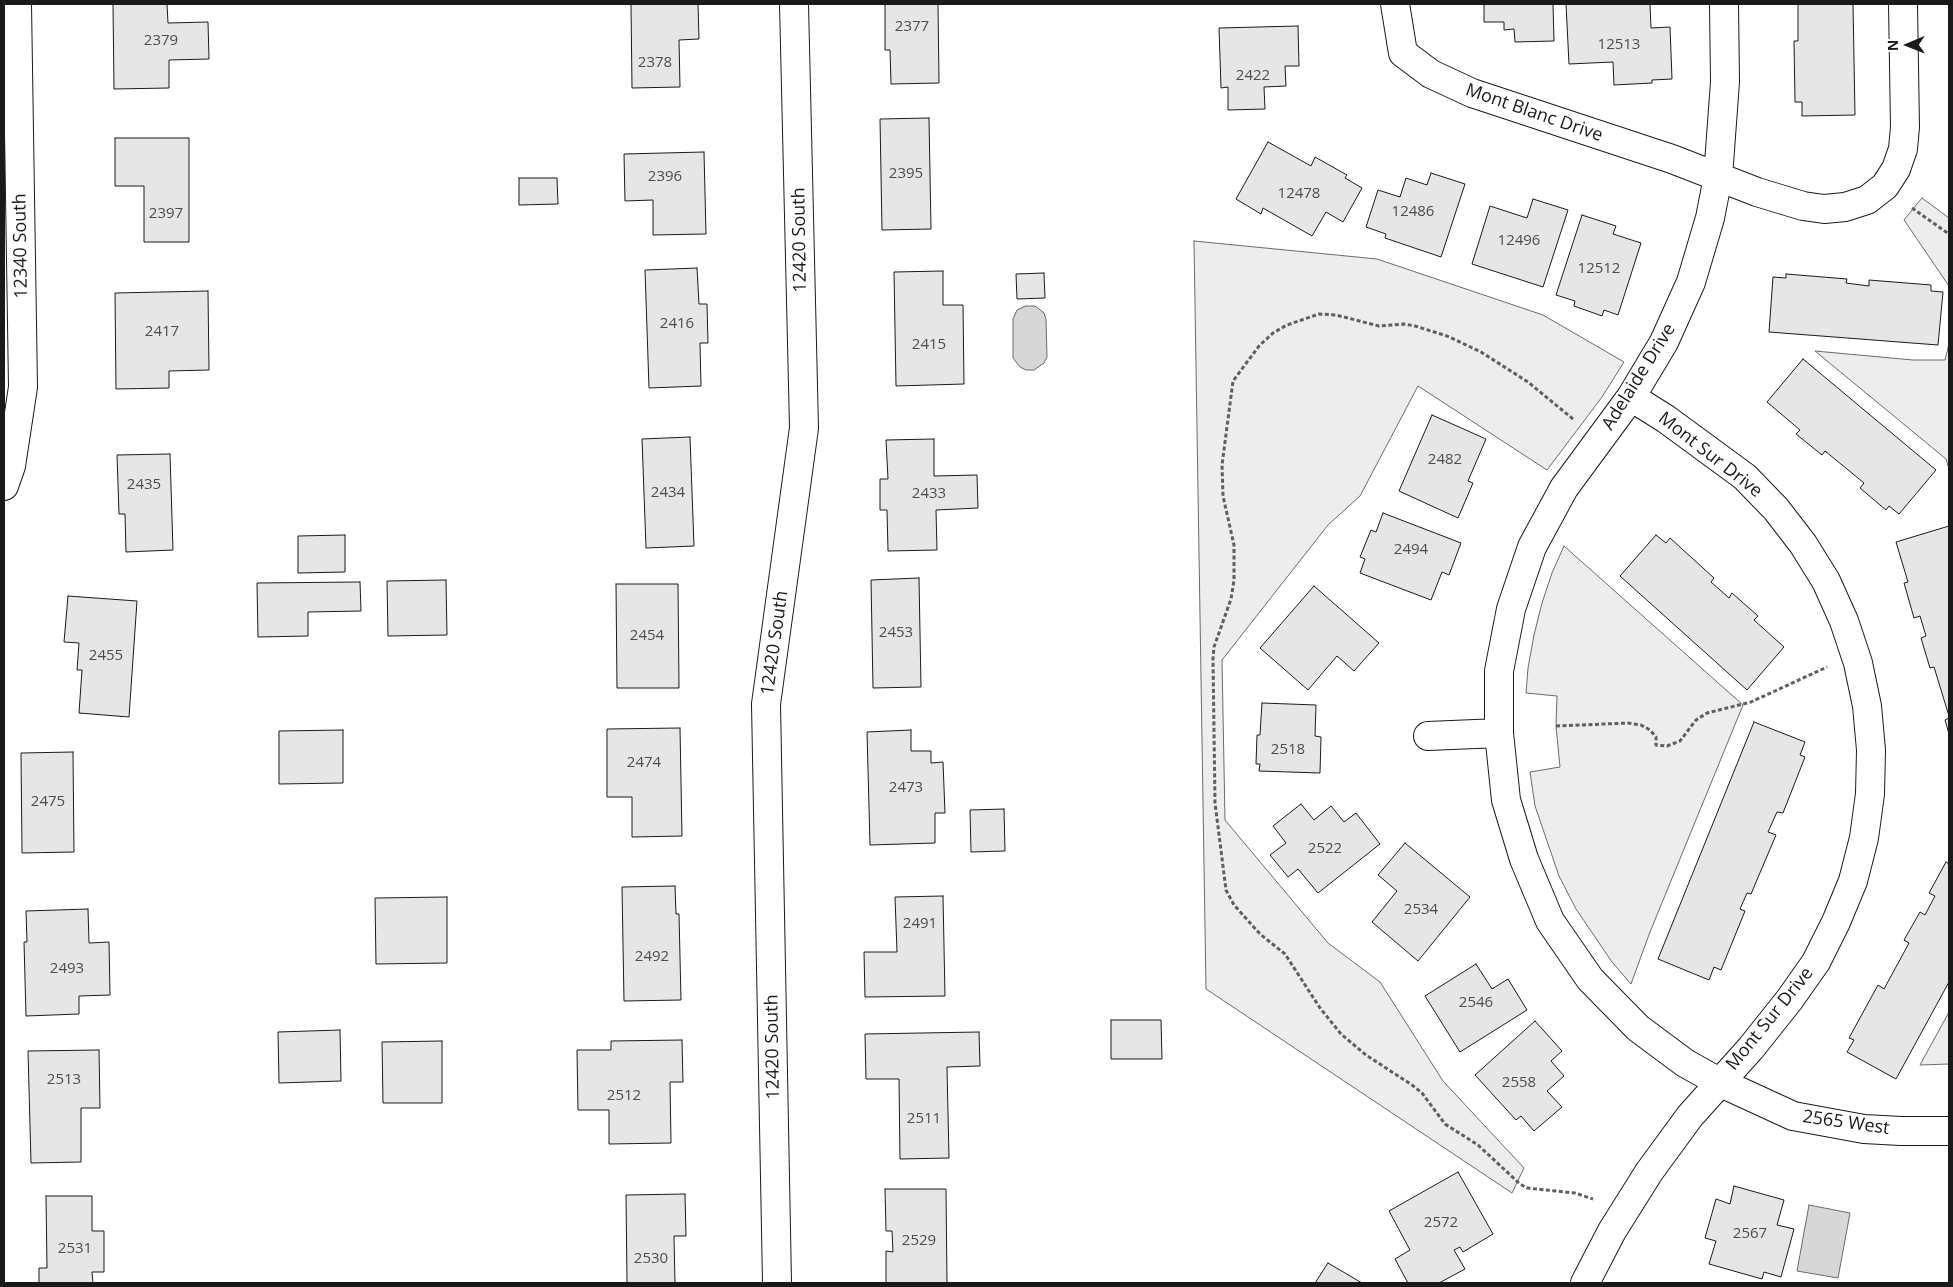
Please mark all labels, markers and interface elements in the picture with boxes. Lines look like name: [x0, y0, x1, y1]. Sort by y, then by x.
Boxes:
house number: 2377: [895, 18, 929, 36]
north arrow: [1883, 20, 1933, 70]
house number: 2379: [144, 32, 178, 50]
house number: 12513: [1598, 36, 1640, 54]
text: N: [1883, 39, 1902, 51]
house number: 2378: [638, 54, 672, 72]
house number: 2422: [1236, 67, 1270, 85]
street label: Mont Blanc Drive: [1463, 79, 1605, 147]
house number: 2395: [889, 165, 923, 183]
house number: 2396: [648, 168, 682, 186]
house number: 12478: [1278, 185, 1320, 203]
street label: 12420 South: [788, 187, 812, 293]
street label: 12340 South: [9, 193, 33, 299]
house number: 12486: [1392, 203, 1434, 221]
house number: 2397: [149, 205, 183, 223]
house number: 12496: [1498, 232, 1540, 250]
house number: 12512: [1578, 260, 1620, 278]
house number: 2416: [660, 315, 694, 333]
street label: Adelaide Drive: [1598, 320, 1680, 434]
house number: 2417: [145, 323, 179, 341]
house number: 2415: [912, 336, 946, 354]
street label: Mont Sur Drive: [1654, 408, 1766, 502]
house number: 2482: [1428, 451, 1462, 469]
house number: 2435: [127, 476, 161, 494]
house number: 2434: [651, 484, 685, 502]
house number: 2433: [912, 485, 946, 503]
house number: 2494: [1394, 541, 1428, 559]
street label: 12420 South: [757, 589, 793, 697]
house number: 2453: [879, 624, 913, 642]
house number: 2454: [630, 627, 664, 645]
house number: 2455: [89, 647, 123, 665]
house number: 2518: [1271, 741, 1305, 759]
house number: 2474: [627, 754, 661, 772]
house number: 2473: [889, 779, 923, 797]
house number: 2475: [31, 793, 65, 811]
house number: 2522: [1308, 840, 1342, 858]
house number: 2534: [1404, 901, 1438, 919]
house number: 2491: [903, 915, 937, 933]
house number: 2492: [635, 948, 669, 966]
house number: 2493: [50, 960, 84, 978]
street label: Mont Sur Drive: [1722, 963, 1818, 1075]
street label: 12420 South: [761, 994, 785, 1100]
house number: 2546: [1459, 994, 1493, 1012]
house number: 2513: [47, 1071, 81, 1089]
house number: 2558: [1502, 1074, 1536, 1092]
house number: 2512: [607, 1087, 641, 1105]
street label: 2565 West: [1801, 1106, 1891, 1140]
house number: 2511: [907, 1110, 941, 1128]
house number: 2572: [1424, 1214, 1458, 1232]
house number: 2567: [1733, 1225, 1767, 1243]
house number: 2529: [902, 1232, 936, 1250]
house number: 2531: [58, 1240, 92, 1258]
house number: 2530: [634, 1250, 668, 1268]

